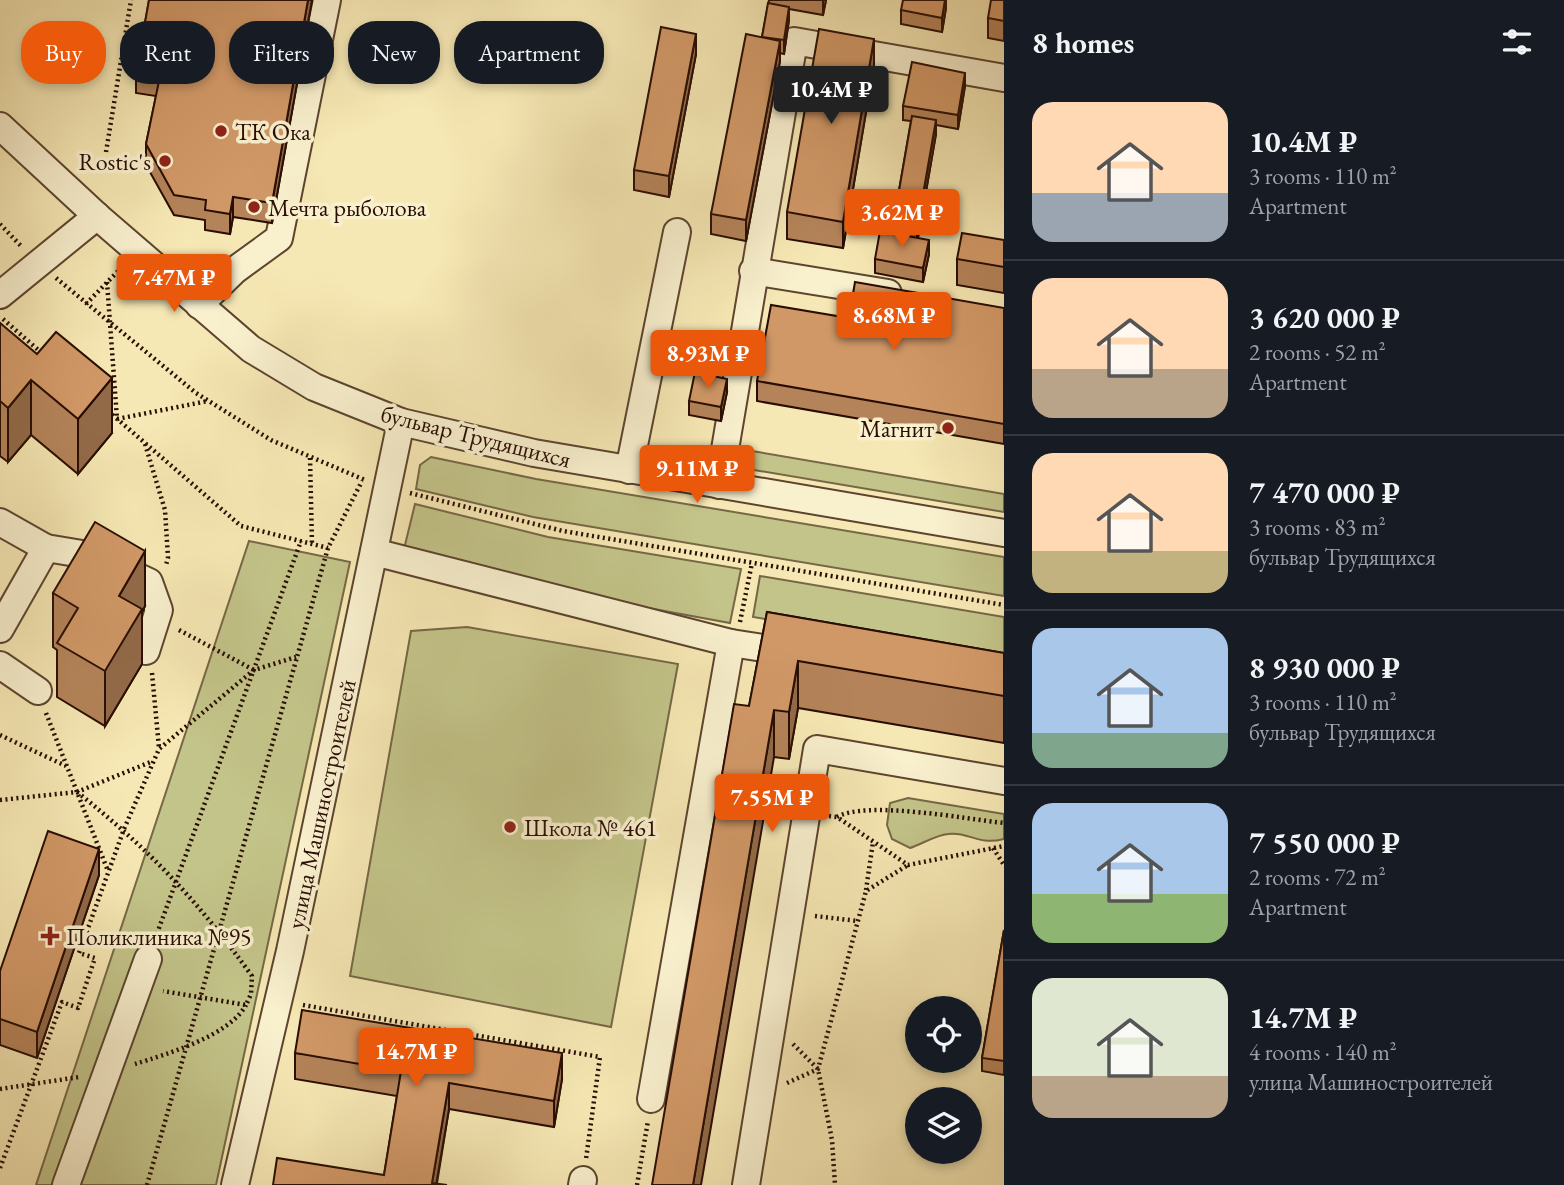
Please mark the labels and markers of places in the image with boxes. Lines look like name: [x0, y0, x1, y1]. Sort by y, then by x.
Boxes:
pin: 10.4M ₽: [766, 66, 896, 126]
place label: ТК Ока: [235, 116, 311, 147]
marker: ТК Ока: [213, 123, 229, 139]
place label: Rostic's: [79, 146, 151, 177]
marker: Rostic's: [157, 153, 173, 169]
pin: 3.62M ₽: [837, 190, 967, 249]
place label: Мечта рыболова: [268, 192, 427, 223]
marker: Мечта рыболова: [246, 199, 262, 215]
pin: 7.47M ₽: [109, 254, 239, 314]
pin: 8.68M ₽: [829, 292, 959, 352]
pin: 8.93M ₽: [643, 330, 773, 390]
place label: Магнит: [860, 413, 934, 444]
marker: Магнит: [940, 420, 956, 436]
pin: 9.11M ₽: [632, 446, 762, 505]
pin: 7.55M ₽: [707, 774, 837, 834]
place label: Школа № 461: [524, 812, 657, 843]
marker: Школа № 461: [502, 819, 518, 835]
place label: Поликлиника №95: [66, 921, 252, 952]
marker: Поликлиника №95: [40, 926, 60, 946]
pin: 14.7M ₽: [351, 1028, 481, 1088]

